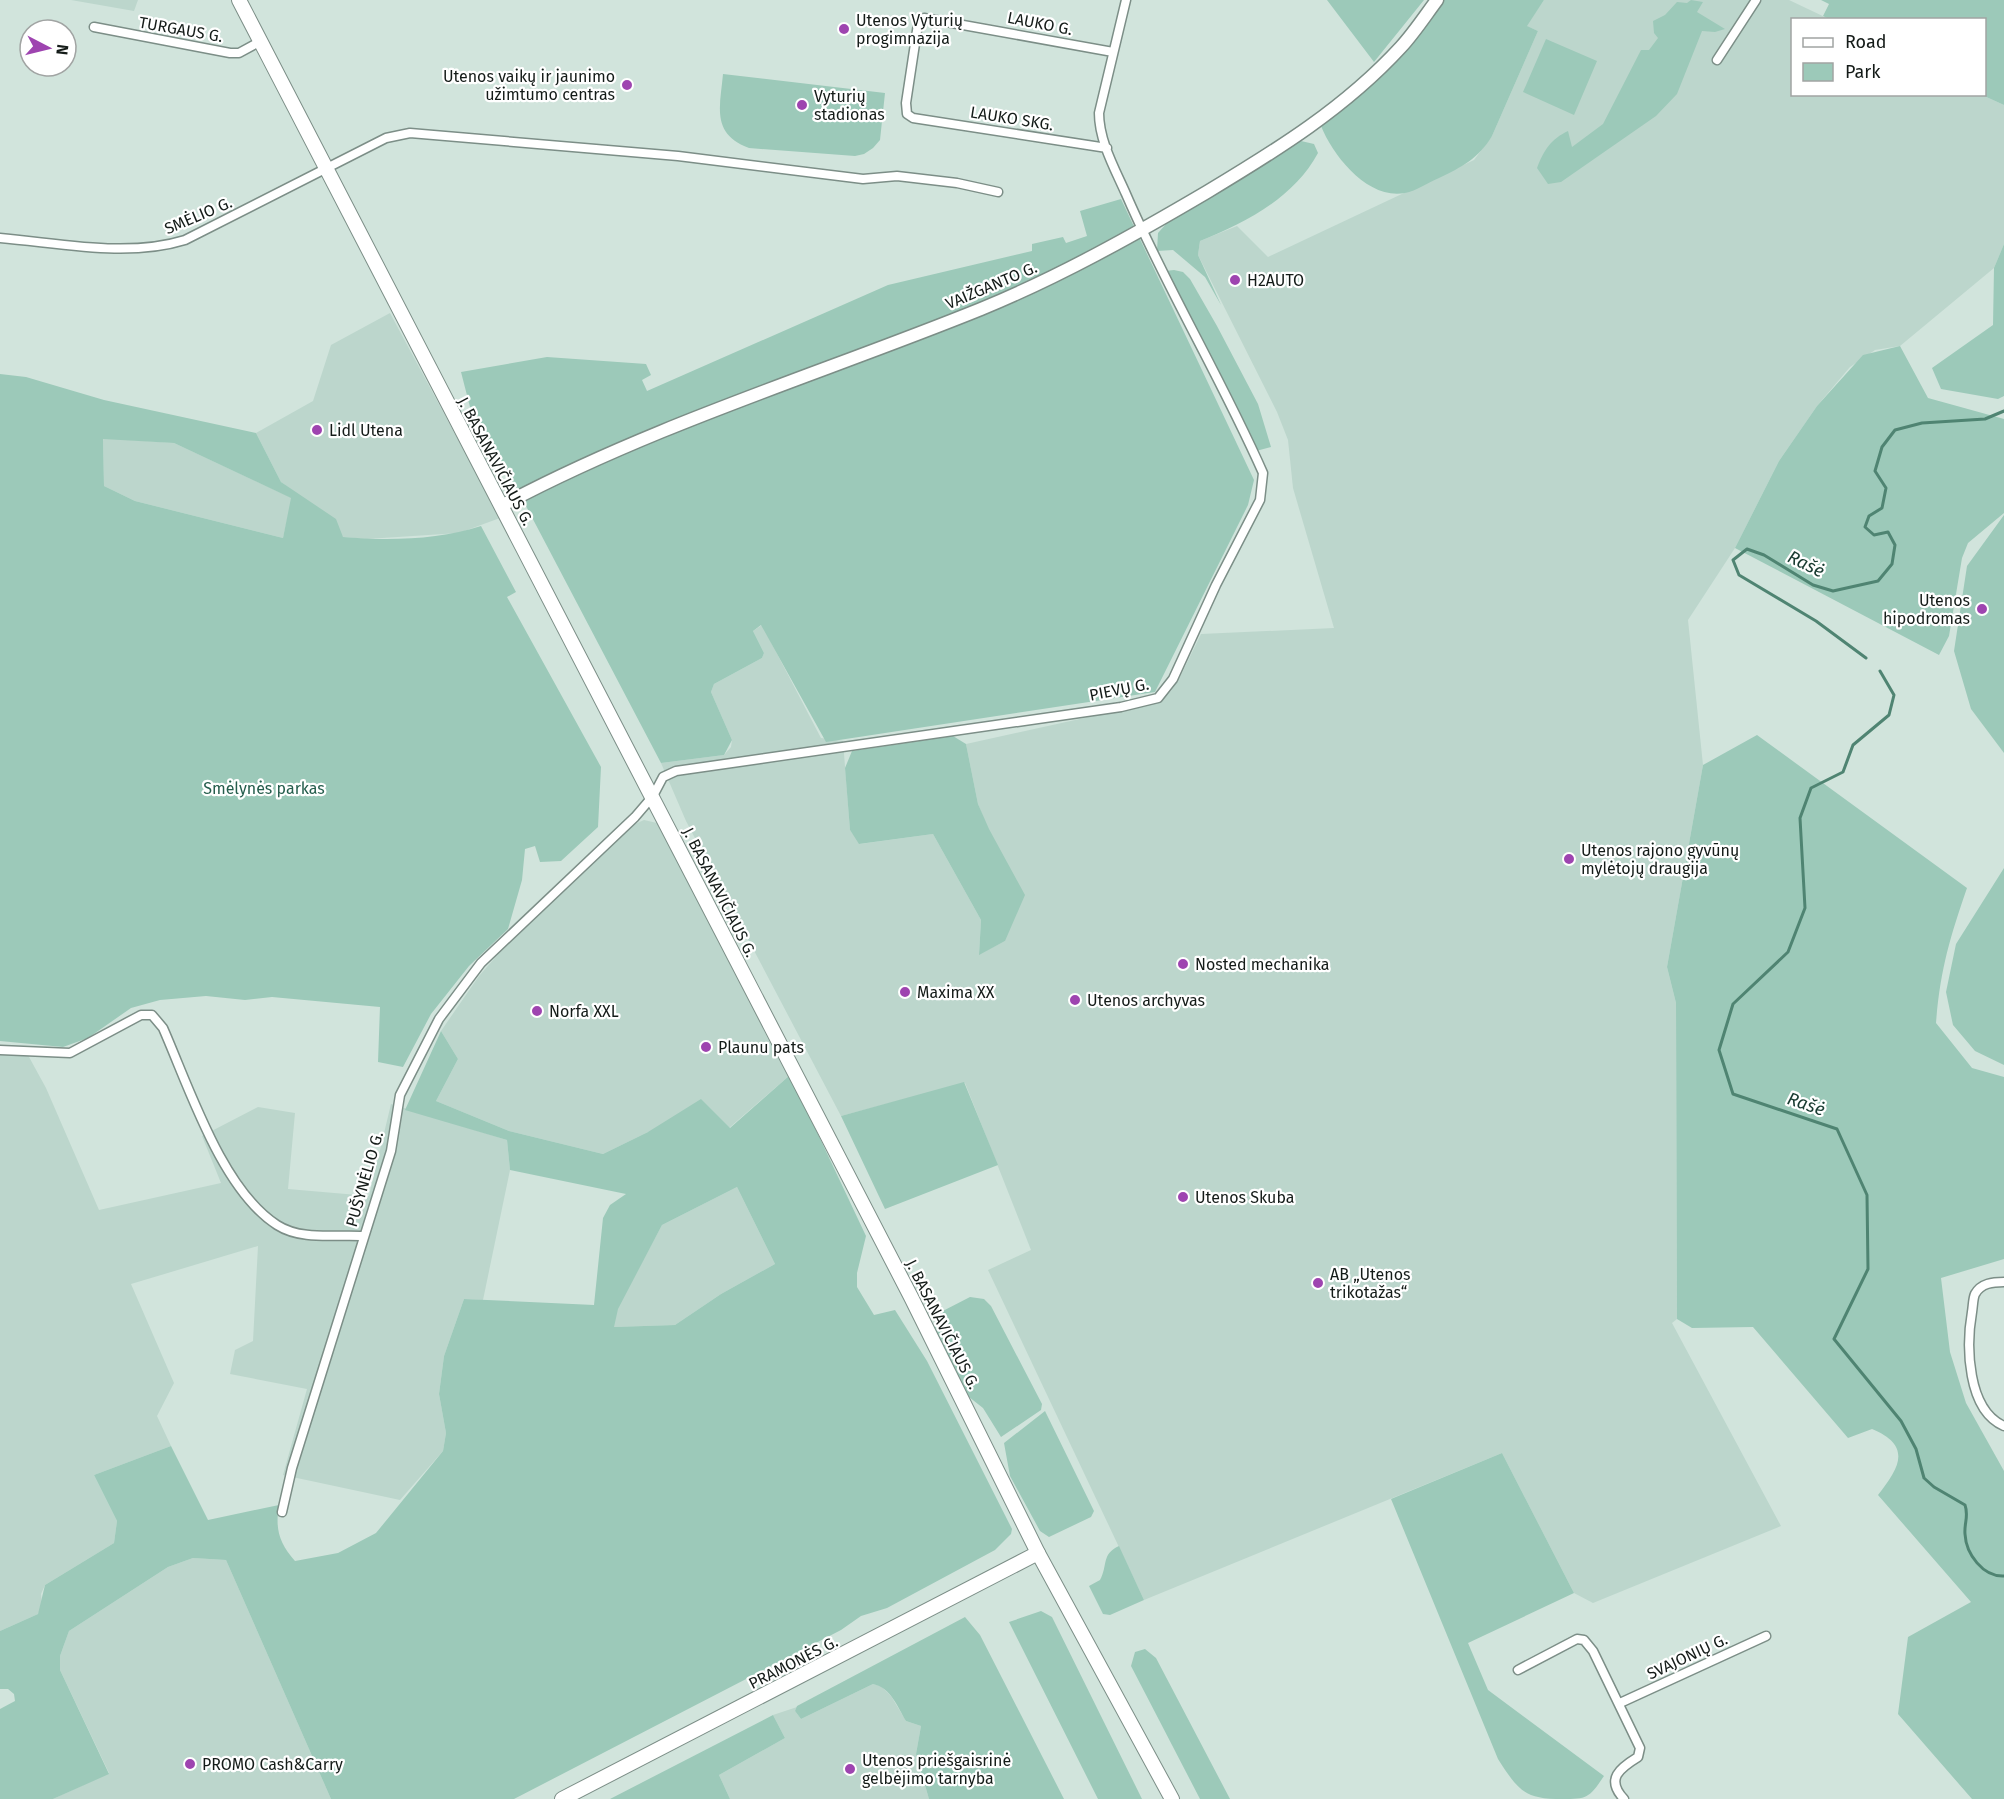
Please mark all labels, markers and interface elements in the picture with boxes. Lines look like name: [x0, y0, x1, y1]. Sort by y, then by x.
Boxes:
street label: LAUKO G.: [1006, 8, 1074, 39]
place label: Utenos Vyturių progimnazija: [856, 11, 963, 48]
street label: TURGAUS G.: [137, 13, 225, 46]
north arrow: [18, 18, 78, 78]
legend: [1791, 18, 1986, 96]
marker: Utenos Vyturių progimnazija: [837, 22, 851, 36]
text: Road: [1845, 31, 1887, 53]
text: N: [52, 43, 72, 56]
text: Park: [1845, 61, 1881, 83]
place label: Utenos vaikų ir jaunimo užimtumo centras: [443, 67, 615, 104]
marker: Utenos vaikų ir jaunimo užimtumo centras: [620, 78, 634, 92]
place label: Vyturių stadionas: [814, 87, 885, 124]
marker: Vyturių stadionas: [795, 98, 809, 112]
street label: LAUKO SKG.: [969, 103, 1055, 134]
street label: SMĖLIO G.: [161, 192, 235, 238]
street label: VAIŽGANTO G.: [942, 257, 1040, 313]
place label: H2AUTO: [1247, 271, 1304, 290]
marker: H2AUTO: [1228, 273, 1242, 287]
street label: J. BASANAVIČIAUS G.: [454, 393, 539, 529]
place label: Lidl Utena: [329, 421, 403, 440]
marker: Lidl Utena: [310, 423, 324, 437]
water label: Rašė: [1784, 546, 1828, 582]
place label: Utenos hipodromas: [1883, 591, 1970, 628]
marker: Utenos hipodromas: [1975, 602, 1989, 616]
street label: PIEVŲ G.: [1088, 674, 1151, 705]
park label: Smėlynės parkas: [203, 779, 325, 798]
street label: J. BASANAVIČIAUS G.: [679, 824, 761, 960]
place label: Utenos rajono gyvūnų mylėtojų draugija: [1581, 841, 1739, 878]
marker: Utenos rajono gyvūnų mylėtojų draugija: [1562, 852, 1576, 866]
place label: Nosted mechanika: [1195, 955, 1330, 974]
marker: Nosted mechanika: [1176, 957, 1190, 971]
place label: Maxima XX: [917, 983, 995, 1002]
marker: Maxima XX: [898, 985, 912, 999]
place label: Utenos archyvas: [1087, 991, 1205, 1010]
marker: Utenos archyvas: [1068, 993, 1082, 1007]
place label: Norfa XXL: [549, 1002, 619, 1021]
marker: Norfa XXL: [530, 1004, 544, 1018]
place label: Plaunu pats: [718, 1038, 804, 1057]
marker: Plaunu pats: [699, 1040, 713, 1054]
water label: Rašė: [1784, 1087, 1828, 1121]
street label: PUŠYNĖLIO G.: [341, 1129, 387, 1229]
place label: Utenos Skuba: [1195, 1188, 1294, 1207]
marker: Utenos Skuba: [1176, 1190, 1190, 1204]
street label: J. BASANAVIČIAUS G.: [902, 1256, 984, 1392]
place label: AB „Utenos trikotažas“: [1330, 1265, 1411, 1302]
marker: AB „Utenos trikotažas“: [1311, 1276, 1325, 1290]
street label: SVAJONIŲ G.: [1644, 1629, 1731, 1683]
street label: PRAMONĖS G.: [745, 1631, 841, 1693]
place label: Utenos priešgaisrinė gelbėjimo tarnyba: [862, 1751, 1011, 1788]
place label: PROMO Cash&Carry: [202, 1755, 343, 1774]
marker: PROMO Cash&Carry: [183, 1757, 197, 1771]
marker: Utenos priešgaisrinė gelbėjimo tarnyba: [843, 1762, 857, 1776]

